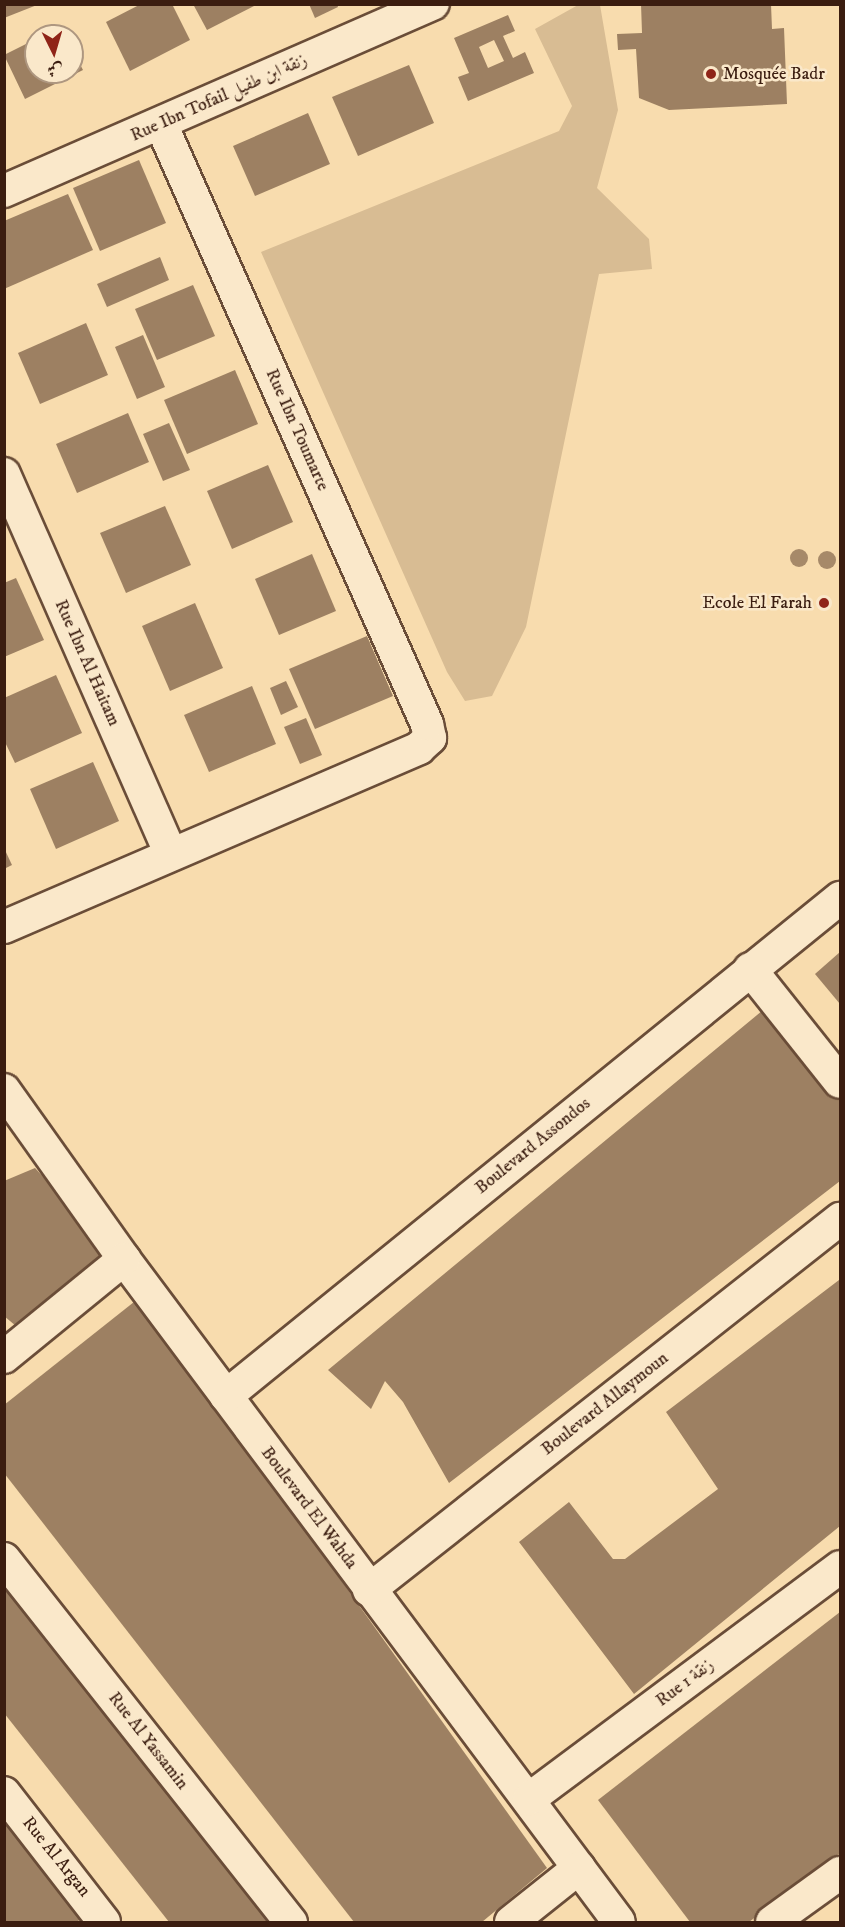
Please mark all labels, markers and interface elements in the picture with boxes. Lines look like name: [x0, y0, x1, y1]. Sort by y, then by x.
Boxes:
north arrow: [24, 24, 84, 84]
street label: Rue Ibn Tofail زنقة ابن طفيل: [127, 49, 311, 147]
text: ش: [47, 59, 64, 81]
place label: Mosquée Badr: [723, 63, 825, 85]
marker: Mosquée Badr: [704, 67, 718, 81]
street label: Rue Ibn Toumarte: [260, 366, 334, 494]
place label: Ecole El Farah: [702, 592, 812, 614]
street label: Rue Ibn Al Haitam: [49, 596, 125, 730]
marker: Ecole El Farah: [817, 596, 831, 610]
street label: Boulevard Assondos: [471, 1093, 595, 1199]
street label: Boulevard Allaymoun: [537, 1348, 673, 1460]
street label: Boulevard El Wahda: [256, 1442, 362, 1574]
street label: Rue 1 زنقة: [652, 1654, 718, 1712]
street label: Rue Al Yassamin: [103, 1688, 193, 1794]
street label: Rue Al Argan: [17, 1813, 95, 1901]

